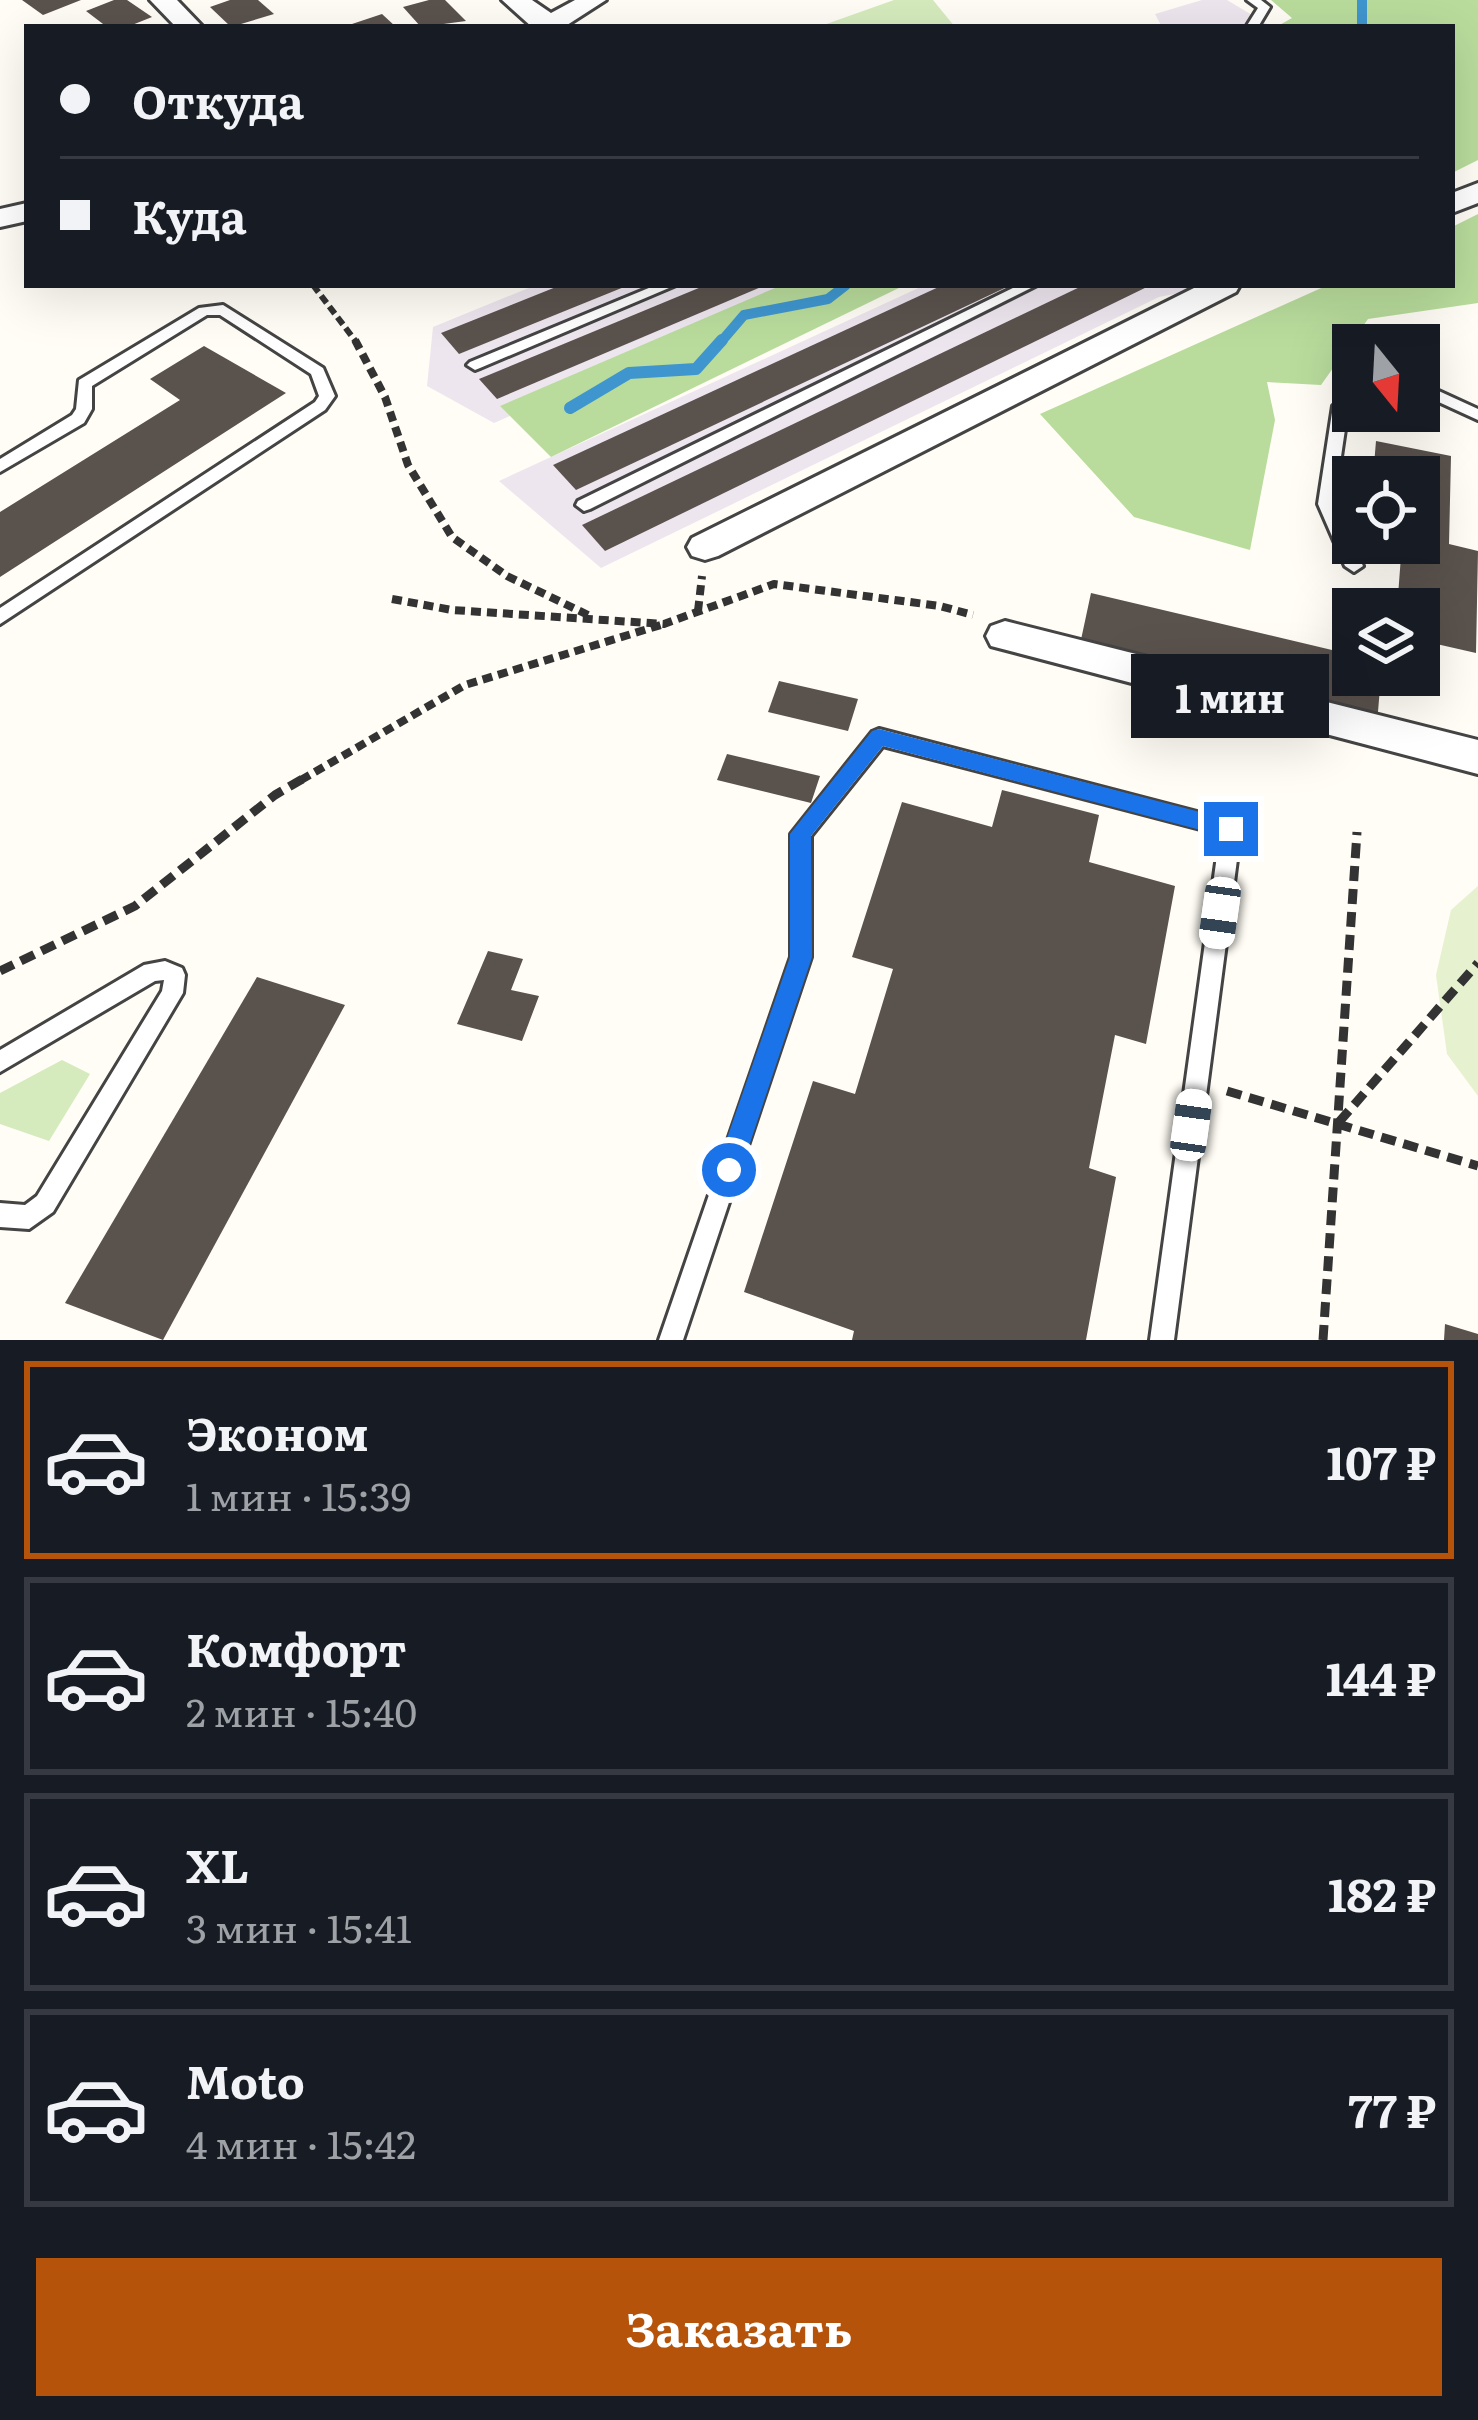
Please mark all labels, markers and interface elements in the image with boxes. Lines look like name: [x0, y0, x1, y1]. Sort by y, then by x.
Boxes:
text: Откуда: [132, 66, 304, 133]
text: Куда: [132, 181, 247, 248]
north arrow: [1332, 324, 1440, 432]
map controls: [1332, 324, 1440, 696]
button: locate: [1332, 456, 1440, 564]
button: layers: [1332, 588, 1440, 696]
callout: 1 мин: [1132, 655, 1330, 739]
text: 1 мин: [1175, 667, 1285, 725]
route end: [1204, 802, 1258, 856]
car: [1197, 875, 1243, 951]
car: [1168, 1087, 1214, 1163]
route start: [702, 1143, 756, 1197]
text: Эконом: [186, 1398, 369, 1465]
icon: car: [42, 1406, 150, 1514]
text: 107 ₽: [1326, 1427, 1436, 1494]
text: 1 мин · 15:39: [186, 1465, 411, 1523]
text: Комфорт: [186, 1614, 407, 1681]
icon: car: [42, 1622, 150, 1730]
text: 144 ₽: [1326, 1643, 1436, 1710]
text: 2 мин · 15:40: [186, 1681, 417, 1739]
text: XL: [186, 1830, 249, 1897]
icon: car: [42, 1838, 150, 1946]
text: 182 ₽: [1328, 1859, 1436, 1926]
text: 3 мин · 15:41: [186, 1897, 412, 1955]
text: Moto: [186, 2046, 305, 2113]
icon: car: [42, 2054, 150, 2162]
text: 77 ₽: [1348, 2075, 1436, 2142]
text: 4 мин · 15:42: [186, 2113, 416, 2171]
button: Заказать: [36, 2258, 1442, 2396]

